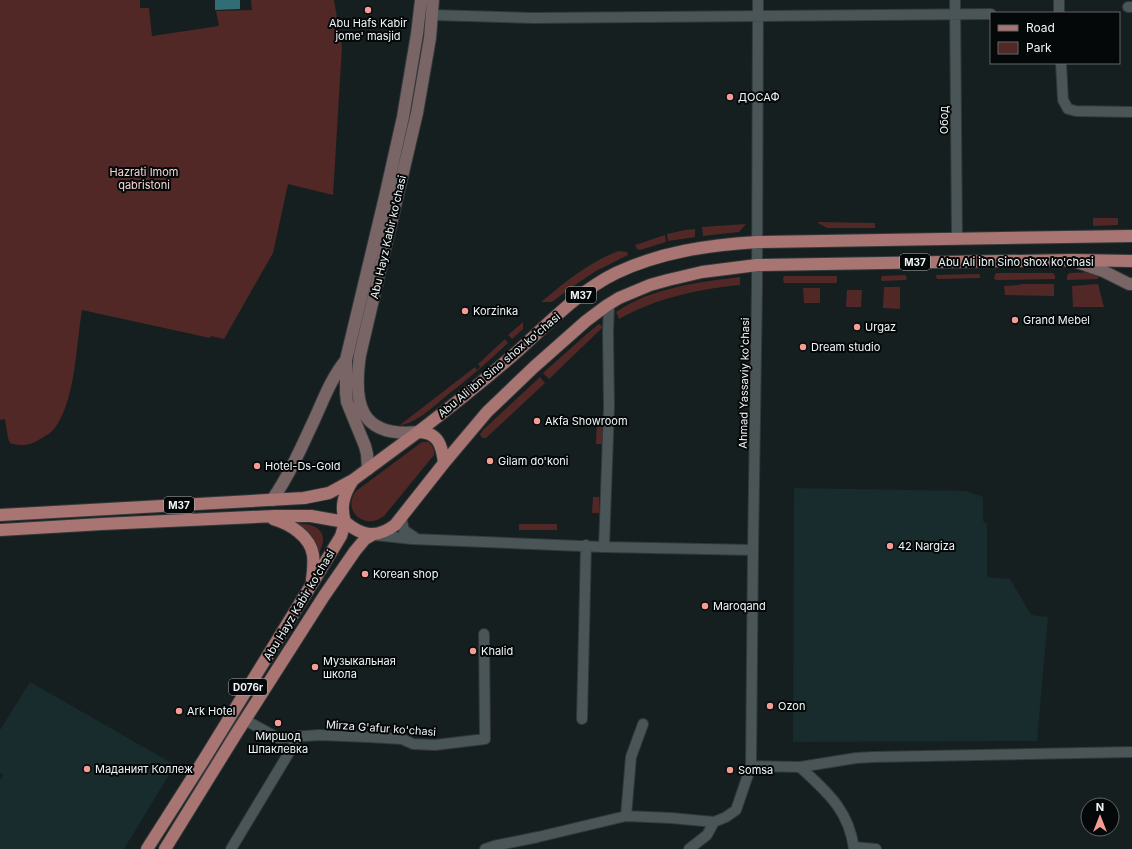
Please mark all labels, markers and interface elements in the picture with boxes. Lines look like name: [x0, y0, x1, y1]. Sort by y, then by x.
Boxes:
marker: Abu Hafs Kabir jome' masjid: [363, 5, 373, 15]
legend: [990, 12, 1120, 64]
place label: Abu Hafs Kabir jome' masjid: [329, 16, 407, 43]
text: Road: [1026, 20, 1055, 35]
text: Park: [1026, 40, 1052, 55]
place label: ДОСАФ: [738, 90, 780, 104]
marker: ДОСАФ: [725, 92, 735, 102]
street label: Обод: [937, 106, 951, 134]
park label: Hazrati Imom qabristoni: [110, 165, 178, 192]
street label: Abu Hayz Kabir ko'chasi: [367, 174, 409, 300]
road number: M37: [900, 254, 930, 270]
street label: Abu Ali ibn Sino shox ko'chasi: [938, 255, 1094, 269]
road number: M37: [566, 287, 596, 303]
place label: Korzinka: [473, 304, 518, 318]
marker: Korzinka: [460, 306, 470, 316]
street label: Abu Ali ibn Sino shox ko'chasi: [435, 310, 563, 420]
place label: Grand Mebel: [1023, 313, 1090, 327]
marker: Grand Mebel: [1010, 315, 1020, 325]
street label: Ahmad Yassaviy ko'chasi: [736, 317, 752, 449]
place label: Urgaz: [865, 320, 896, 334]
marker: Urgaz: [852, 322, 862, 332]
place label: Dream studio: [811, 340, 881, 354]
marker: Dream studio: [798, 342, 808, 352]
place label: Akfa Showroom: [545, 414, 628, 428]
marker: Akfa Showroom: [532, 416, 542, 426]
place label: Gilam do'koni: [498, 454, 568, 468]
marker: Gilam do'koni: [485, 456, 495, 466]
place label: Hotel-Ds-Gold: [265, 459, 340, 473]
marker: Hotel-Ds-Gold: [252, 461, 262, 471]
road number: M37: [164, 497, 194, 513]
place label: 42 Nargiza: [898, 539, 955, 553]
marker: 42 Nargiza: [885, 541, 895, 551]
street label: Abu Hayz Kabir ko'chasi: [260, 547, 338, 663]
place label: Korean shop: [373, 567, 439, 581]
marker: Korean shop: [360, 569, 370, 579]
place label: Maroqand: [713, 599, 766, 613]
marker: Maroqand: [700, 601, 710, 611]
place label: Khalid: [481, 644, 513, 658]
marker: Khalid: [468, 646, 478, 656]
place label: Музыкальная школа: [323, 654, 396, 681]
marker: Музыкальная школа: [310, 662, 320, 672]
road number: D076r: [229, 679, 267, 695]
place label: Ozon: [778, 699, 805, 713]
marker: Ozon: [765, 701, 775, 711]
place label: Ark Hotel: [187, 704, 235, 718]
marker: Ark Hotel: [174, 706, 184, 716]
street label: Mirza G'afur ko'chasi: [325, 717, 437, 739]
marker: Миршод Шпаклевка: [273, 718, 283, 728]
place label: Миршод Шпаклевка: [248, 729, 308, 756]
place label: Маданият Коллеж: [95, 762, 193, 776]
place label: Somsa: [738, 763, 773, 777]
marker: Маданият Коллеж: [82, 764, 92, 774]
marker: Somsa: [725, 765, 735, 775]
north arrow: [1080, 797, 1120, 837]
text: N: [1096, 800, 1104, 814]

